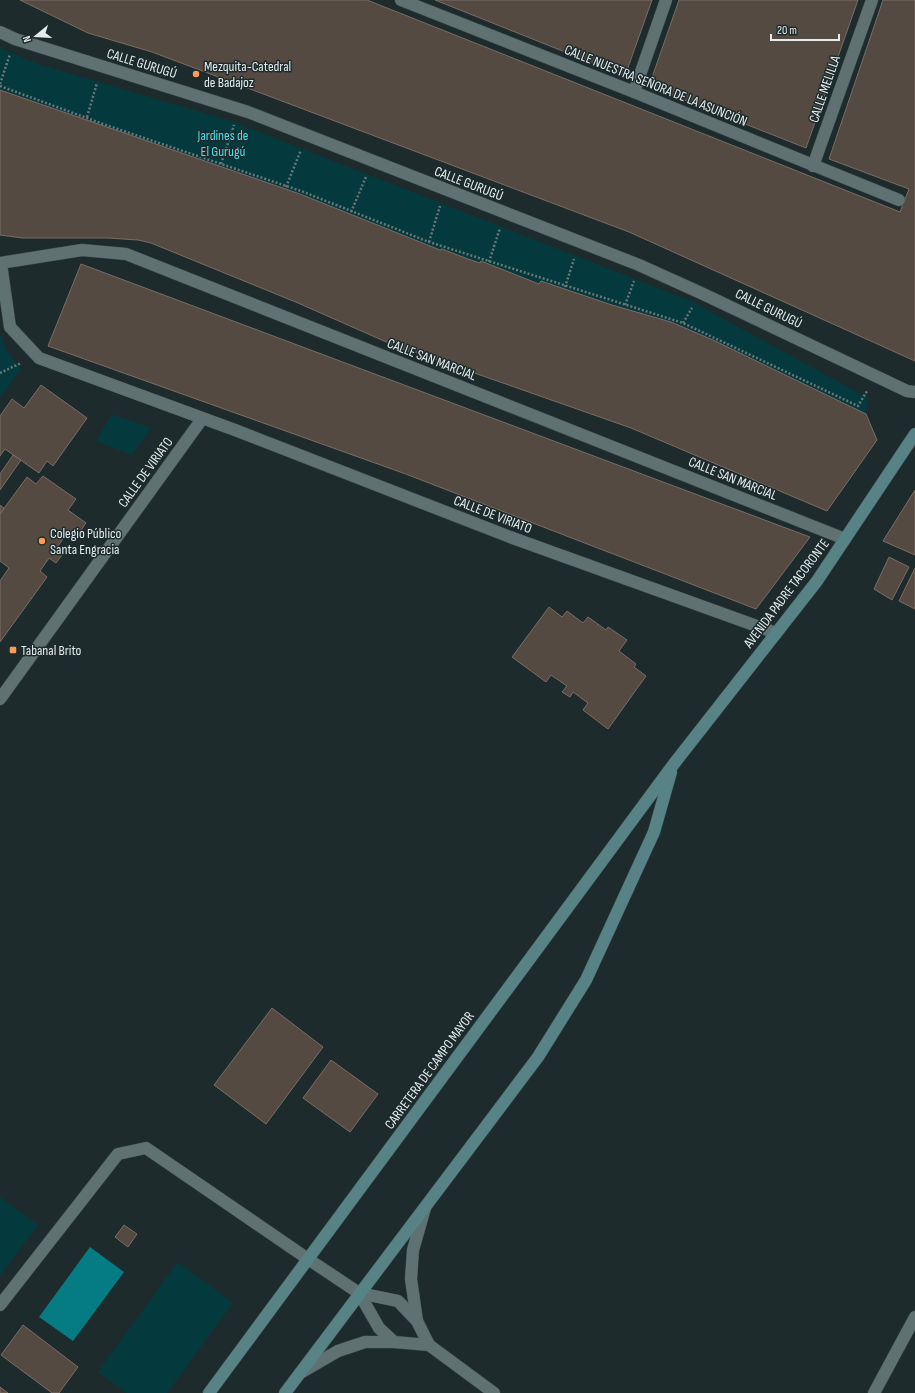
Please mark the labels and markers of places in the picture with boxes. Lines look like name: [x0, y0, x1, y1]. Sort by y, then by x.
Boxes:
place label: Mezquita-Catedral de Badajoz: [204, 58, 291, 91]
marker: Mezquita-Catedral de Badajoz: [191, 69, 201, 79]
place label: Colegio Público Santa Engracia: [50, 525, 122, 558]
marker: Colegio Público Santa Engracia: [37, 536, 47, 546]
place label: Tabanal Brito: [21, 642, 82, 659]
marker: Tabanal Brito: [8, 645, 18, 655]

